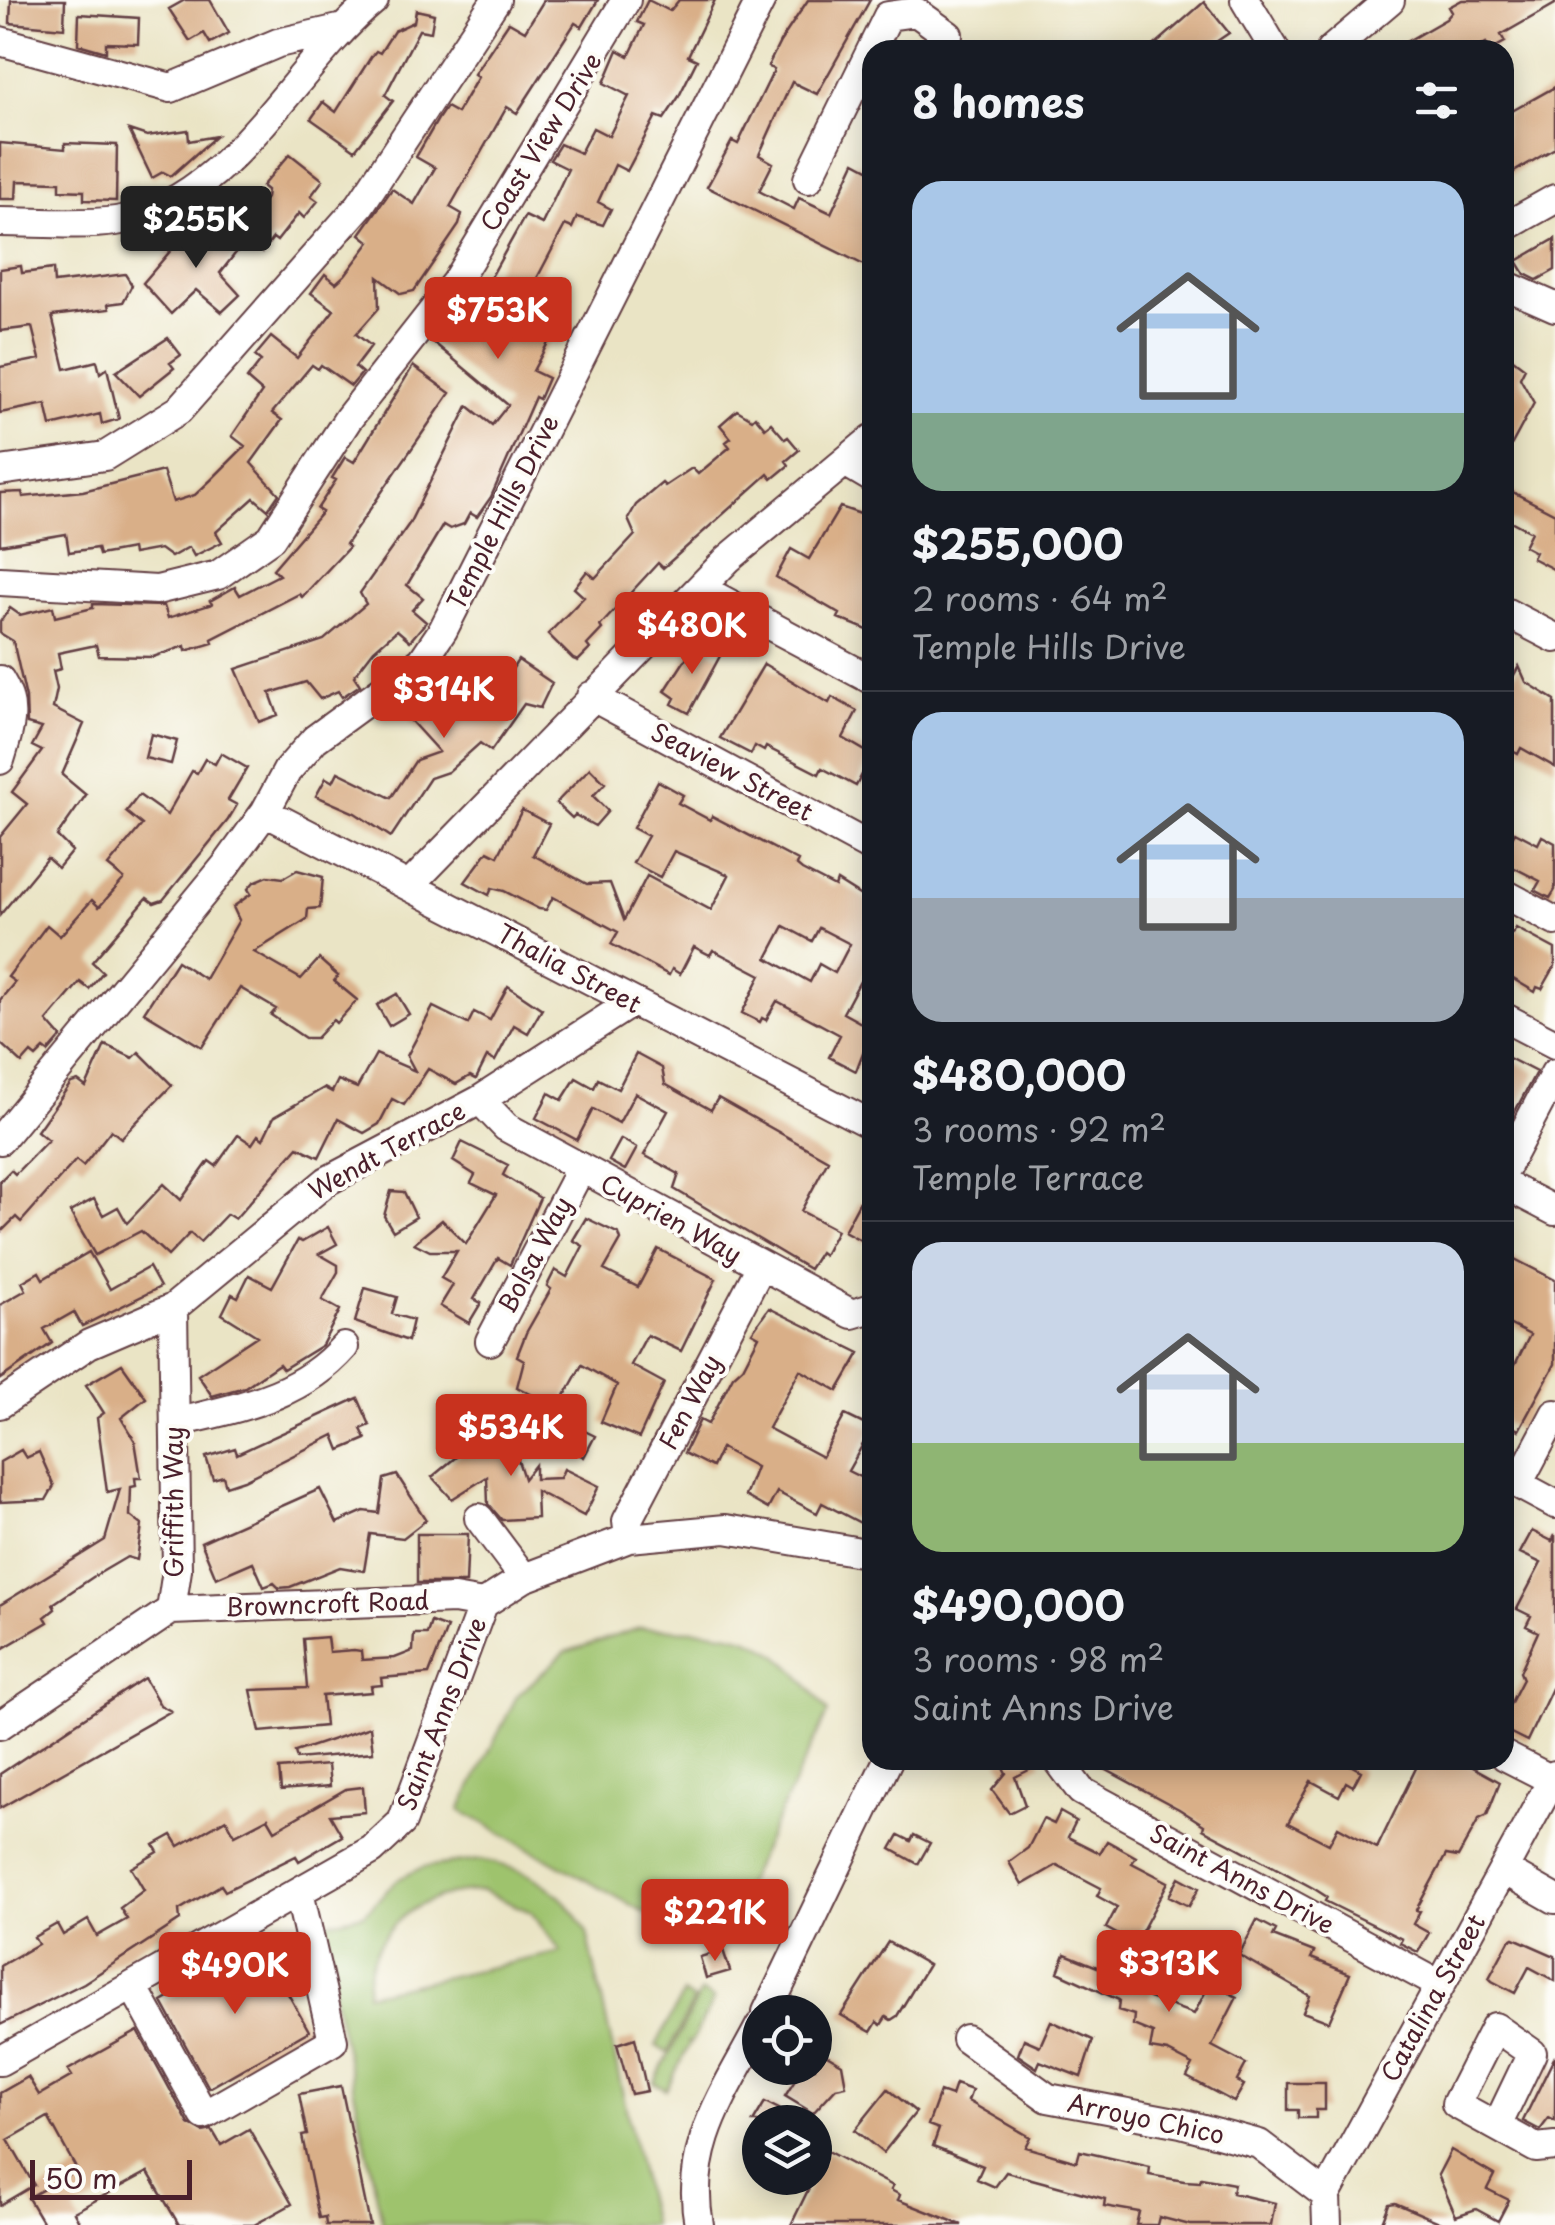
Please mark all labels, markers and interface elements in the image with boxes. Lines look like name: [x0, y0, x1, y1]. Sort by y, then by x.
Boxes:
street label: Coast View Drive: [470, 45, 610, 238]
text: 8 homes: [912, 69, 1085, 132]
icon: filters: [1409, 73, 1464, 128]
pin: $255K: [126, 186, 266, 271]
text: $255K: [143, 194, 249, 242]
icon: home: [1098, 246, 1278, 426]
pin: $753K: [428, 277, 568, 362]
text: $753K: [447, 285, 549, 333]
street label: Temple Hills Drive: [437, 408, 568, 616]
text: $255,000: [912, 511, 1124, 574]
text: 2 rooms · 64 m²: [912, 574, 1168, 622]
pin: $480K: [622, 592, 762, 677]
text: $480K: [637, 600, 747, 648]
text: Temple Hills Drive: [912, 622, 1186, 670]
pin: $314K: [374, 656, 514, 741]
text: $314K: [393, 664, 495, 712]
street label: Seaview Street: [644, 712, 820, 830]
icon: home: [1098, 777, 1278, 957]
street label: Thalia Street: [490, 914, 649, 1022]
text: $480,000: [912, 1042, 1126, 1105]
street label: Wendt Terrace: [301, 1091, 472, 1209]
text: 3 rooms · 92 m²: [912, 1105, 1166, 1153]
text: Temple Terrace: [912, 1153, 1144, 1201]
street label: Cuprien Way: [594, 1164, 749, 1273]
street label: Bolsa Way: [487, 1189, 581, 1320]
icon: home: [1098, 1307, 1278, 1487]
street label: Fen Way: [648, 1347, 730, 1456]
pin: $534K: [441, 1394, 581, 1479]
text: $534K: [458, 1402, 564, 1450]
street label: Griffith Way: [154, 1426, 192, 1578]
text: $490,000: [912, 1572, 1125, 1635]
street label: Browncroft Road: [224, 1580, 430, 1626]
street label: Saint Anns Drive: [387, 1611, 495, 1816]
text: 3 rooms · 98 m²: [912, 1635, 1164, 1683]
text: Saint Anns Drive: [912, 1683, 1174, 1731]
street label: Saint Anns Drive: [1143, 1813, 1342, 1943]
pin: $221K: [645, 1879, 785, 1964]
text: $221K: [663, 1887, 767, 1935]
street label: Catalina Street: [1370, 1907, 1494, 2088]
pin: $313K: [1099, 1930, 1239, 2015]
pin: $490K: [165, 1932, 305, 2017]
text: $313K: [1119, 1938, 1219, 1986]
text: $490K: [181, 1940, 289, 1988]
map controls: [742, 1995, 832, 2195]
button: locate: [742, 1995, 832, 2085]
street label: Arroyo Chico: [1064, 2083, 1228, 2153]
button: layers: [742, 2105, 832, 2195]
scale bar: [30, 2155, 192, 2200]
text: 50 m: [45, 2156, 118, 2199]

